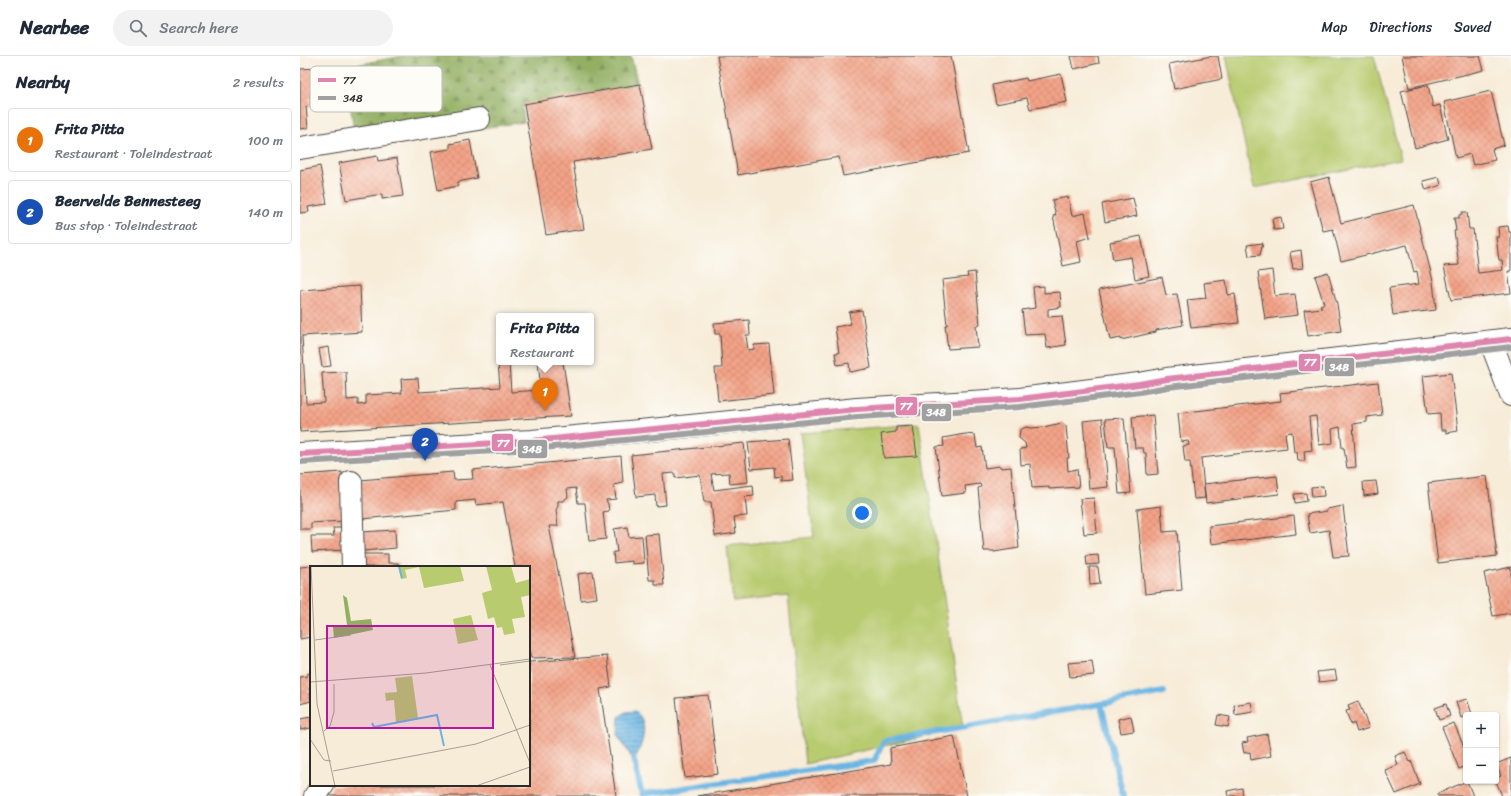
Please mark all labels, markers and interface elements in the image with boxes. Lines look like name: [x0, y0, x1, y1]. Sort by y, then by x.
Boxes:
search box: [113, 10, 393, 46]
text: Nearbee: [20, 11, 89, 44]
text: Search here: [159, 15, 238, 41]
text: Map: [1321, 15, 1347, 40]
text: Directions: [1369, 15, 1432, 40]
text: Saved: [1454, 15, 1491, 40]
icon: search: [127, 17, 149, 39]
legend: [310, 66, 442, 112]
text: Nearby: [16, 67, 70, 97]
text: 2 results: [233, 71, 284, 94]
text: 77: [343, 71, 356, 90]
text: 348: [343, 89, 363, 108]
text: Frita Pitta: [55, 116, 124, 142]
text: 1: [27, 129, 33, 152]
text: 100 m: [248, 129, 283, 152]
text: Restaurant · Toleindestraat: [55, 142, 212, 165]
text: Beervelde Bennesteeg: [55, 188, 201, 214]
text: 2: [26, 201, 34, 224]
text: 140 m: [248, 201, 283, 224]
text: Bus stop · Toleindestraat: [55, 214, 197, 237]
popup: [496, 313, 594, 365]
text: Frita Pitta: [510, 315, 580, 341]
text: Restaurant: [510, 341, 575, 364]
line badge: 77: [1298, 353, 1321, 372]
text: 77: [1304, 353, 1318, 372]
line badge: 348: [1324, 357, 1355, 377]
text: 348: [1328, 358, 1349, 377]
pin: 1: [532, 378, 558, 411]
line badge: 77: [895, 396, 918, 416]
text: 77: [900, 397, 914, 416]
line badge: 348: [921, 403, 952, 422]
text: 348: [925, 403, 946, 422]
pin: 2: [412, 428, 438, 461]
line badge: 77: [491, 433, 514, 452]
text: 77: [497, 434, 511, 453]
line badge: 348: [517, 439, 548, 459]
text: 348: [521, 440, 542, 459]
your location: [852, 503, 872, 523]
inset map: [310, 566, 530, 786]
map controls: [1463, 712, 1499, 784]
button: +: [1463, 712, 1499, 748]
button: −: [1463, 748, 1499, 784]

